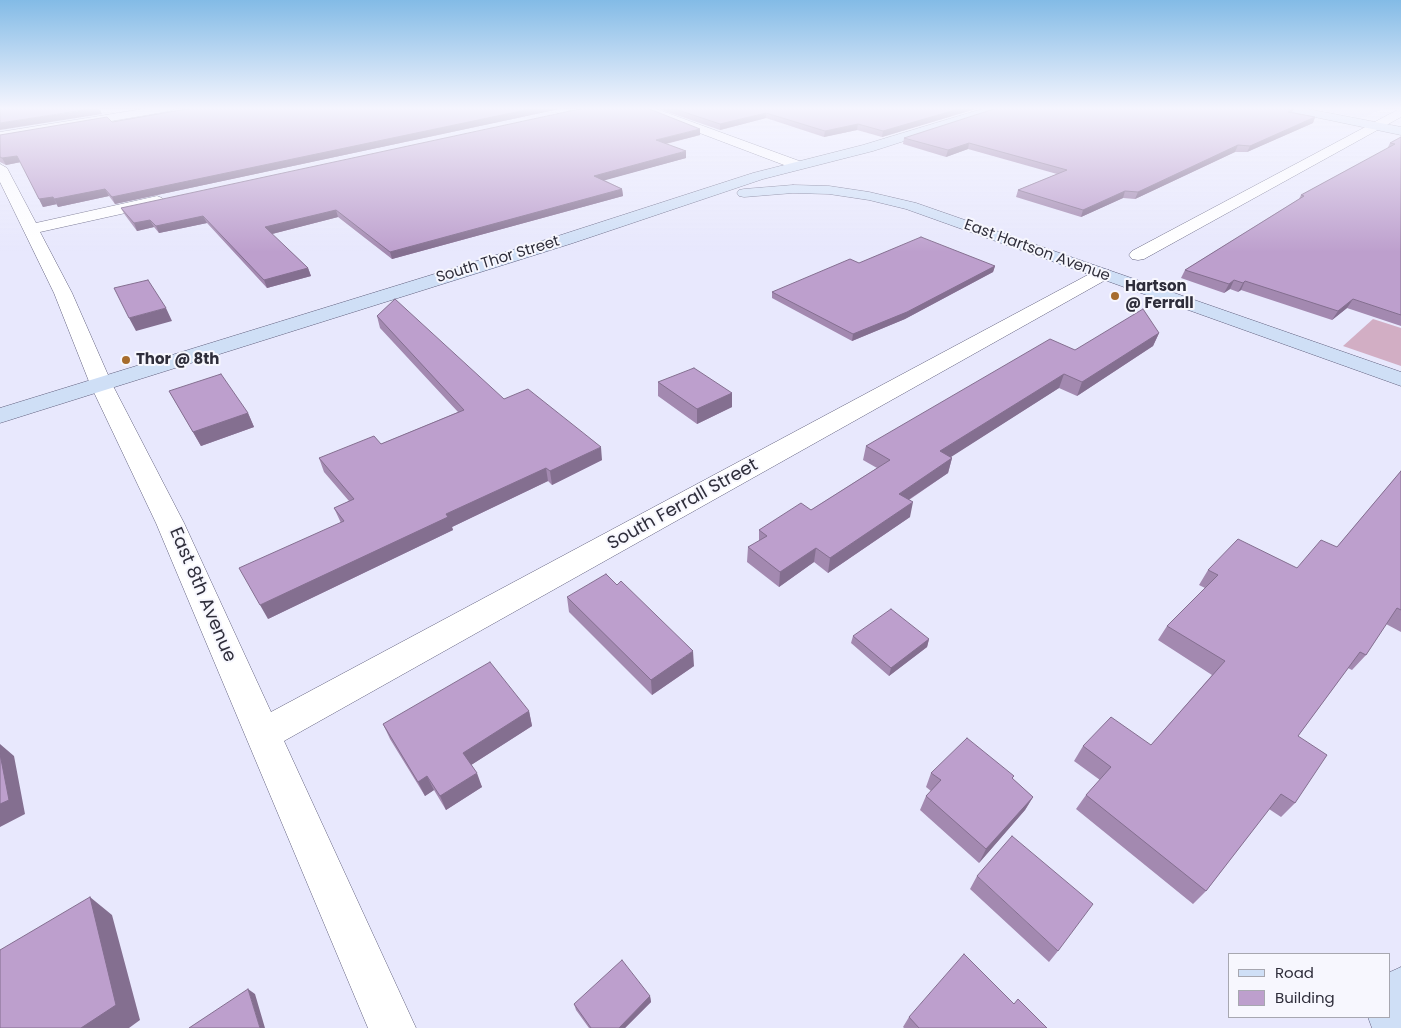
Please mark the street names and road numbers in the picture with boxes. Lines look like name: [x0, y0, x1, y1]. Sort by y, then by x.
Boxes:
street label: East Hartson Avenue: [962, 216, 1112, 286]
street label: South Thor Street: [434, 233, 562, 287]
street label: South Ferrall Street: [604, 455, 762, 555]
street label: East 8th Avenue: [164, 525, 240, 665]

